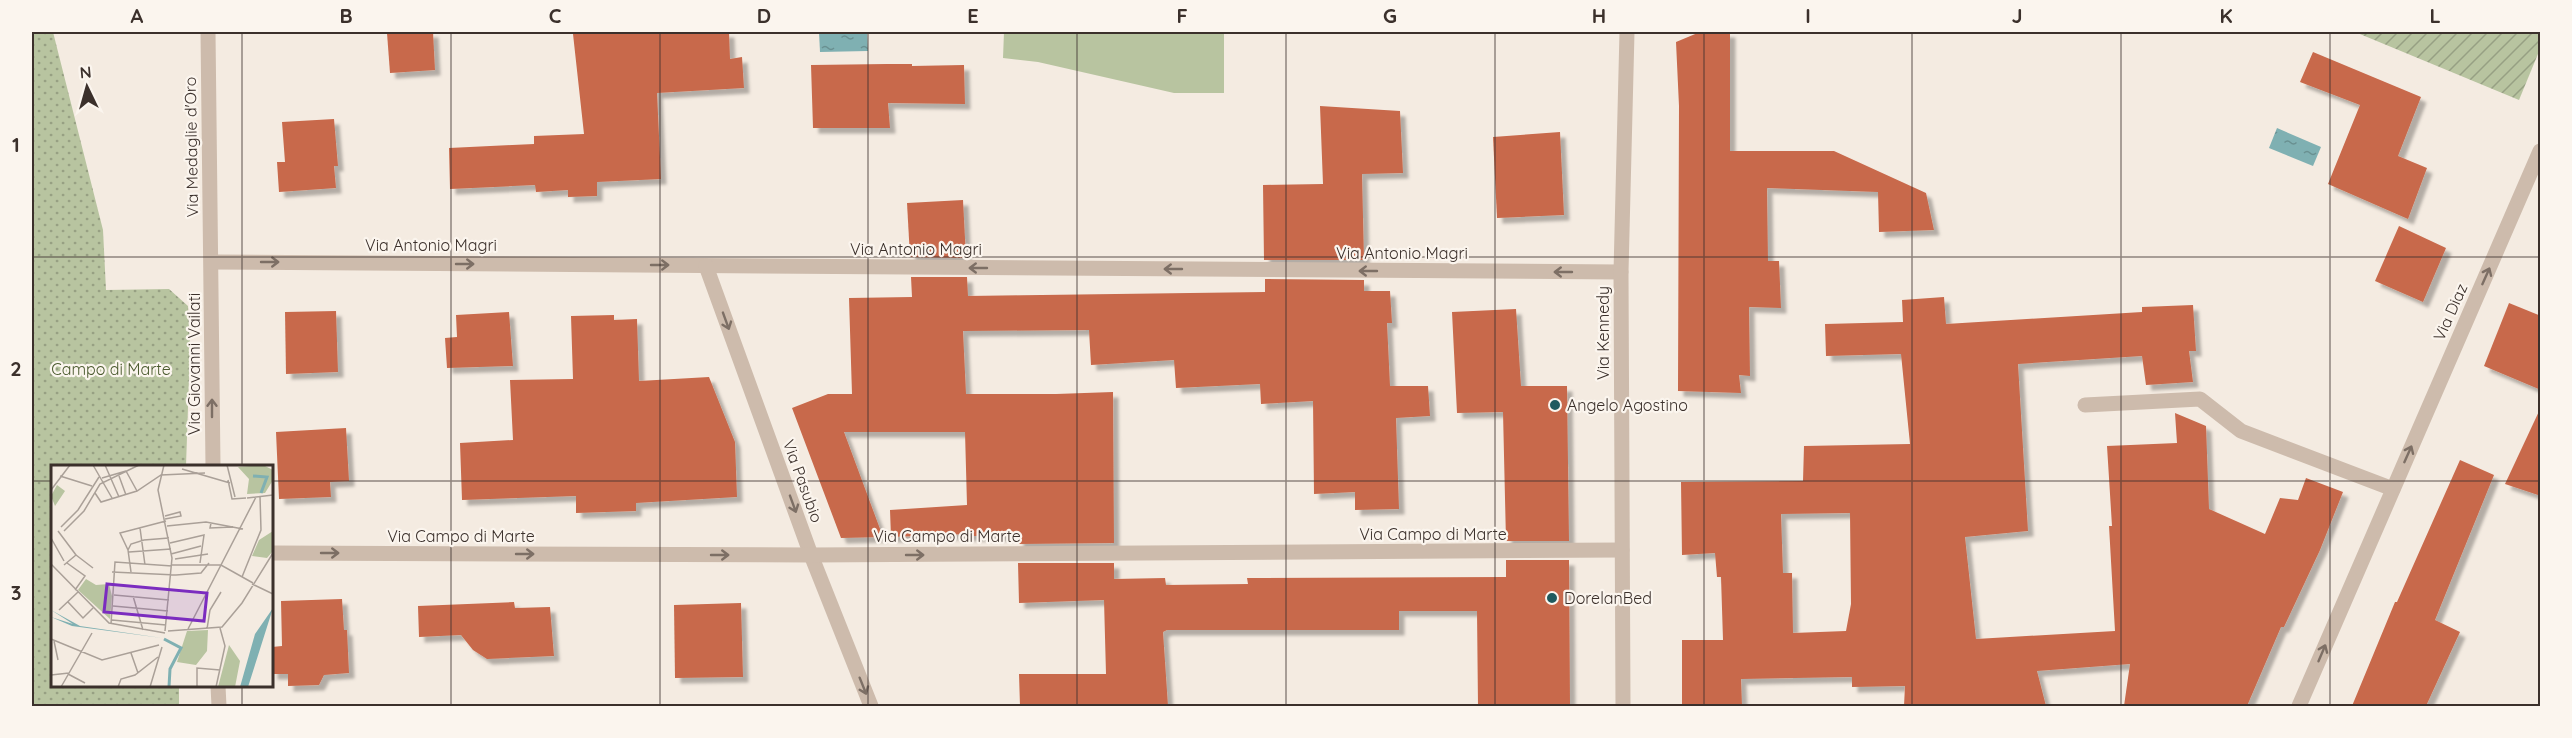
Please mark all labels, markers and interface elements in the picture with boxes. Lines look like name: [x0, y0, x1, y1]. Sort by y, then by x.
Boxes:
text: A: [131, 3, 144, 28]
text: B: [339, 3, 353, 28]
text: C: [549, 3, 562, 28]
text: D: [757, 3, 771, 28]
text: E: [967, 3, 979, 28]
text: F: [1176, 3, 1188, 28]
text: G: [1383, 3, 1397, 28]
text: H: [1592, 3, 1606, 28]
text: I: [1805, 3, 1811, 28]
text: J: [2011, 3, 2023, 28]
text: K: [2219, 3, 2233, 28]
text: L: [2429, 3, 2441, 28]
north arrow: [57, 57, 117, 117]
text: N: [79, 62, 92, 83]
street label: Via Medaglie d'Oro: [180, 76, 202, 218]
text: 1: [12, 132, 20, 157]
street label: Via Antonio Magri: [365, 235, 497, 255]
street label: Via Antonio Magri: [850, 239, 982, 259]
street label: Via Antonio Magri: [1336, 243, 1468, 263]
one-way arrow: [260, 256, 280, 268]
one-way arrow: [455, 258, 475, 270]
one-way arrow: [650, 259, 670, 271]
one-way arrow: [968, 262, 988, 274]
one-way arrow: [1163, 263, 1183, 275]
one-way arrow: [1358, 265, 1378, 277]
one-way arrow: [1553, 266, 1573, 278]
one-way arrow: [2481, 267, 2492, 285]
street label: Via Diaz: [2429, 280, 2471, 344]
street label: Via Kennedy: [1593, 286, 1613, 380]
street label: Via Giovanni Vailati: [184, 293, 204, 435]
one-way arrow: [721, 311, 732, 330]
text: 2: [10, 356, 22, 381]
park label: Campo di Marte: [51, 359, 171, 379]
place label: Angelo Agostino: [1567, 395, 1688, 415]
marker: Angelo Agostino: [1548, 398, 1562, 412]
one-way arrow: [206, 399, 218, 419]
street label: Via Pasubio: [779, 437, 827, 525]
one-way arrow: [2402, 446, 2414, 464]
inset map: [51, 465, 273, 687]
one-way arrow: [788, 494, 799, 513]
street label: Via Campo di Marte: [1359, 524, 1507, 544]
street label: Via Campo di Marte: [387, 526, 535, 546]
street label: Via Campo di Marte: [873, 526, 1021, 546]
one-way arrow: [319, 547, 339, 559]
one-way arrow: [514, 548, 534, 560]
one-way arrow: [709, 549, 729, 561]
one-way arrow: [904, 549, 924, 561]
text: 3: [11, 580, 21, 605]
place label: DorelanBed: [1564, 588, 1652, 608]
marker: DorelanBed: [1545, 591, 1559, 605]
one-way arrow: [2317, 644, 2329, 662]
one-way arrow: [858, 676, 869, 695]

